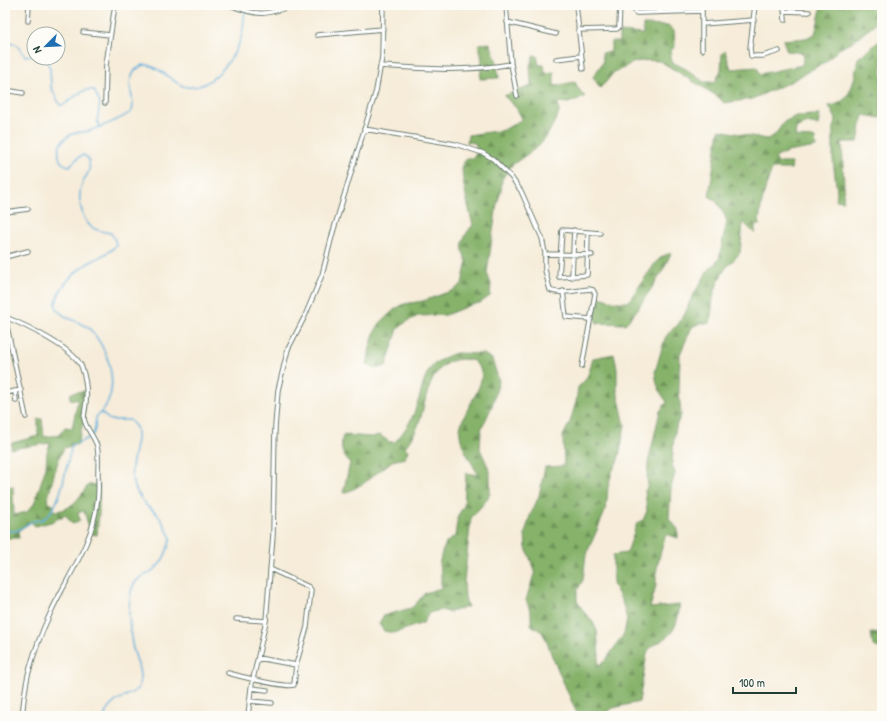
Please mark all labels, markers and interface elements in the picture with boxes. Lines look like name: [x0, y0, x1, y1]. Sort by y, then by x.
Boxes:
north arrow: [26, 26, 66, 66]
text: N: [29, 44, 44, 56]
scale bar: [733, 669, 796, 695]
text: 100 m: [739, 674, 765, 691]

